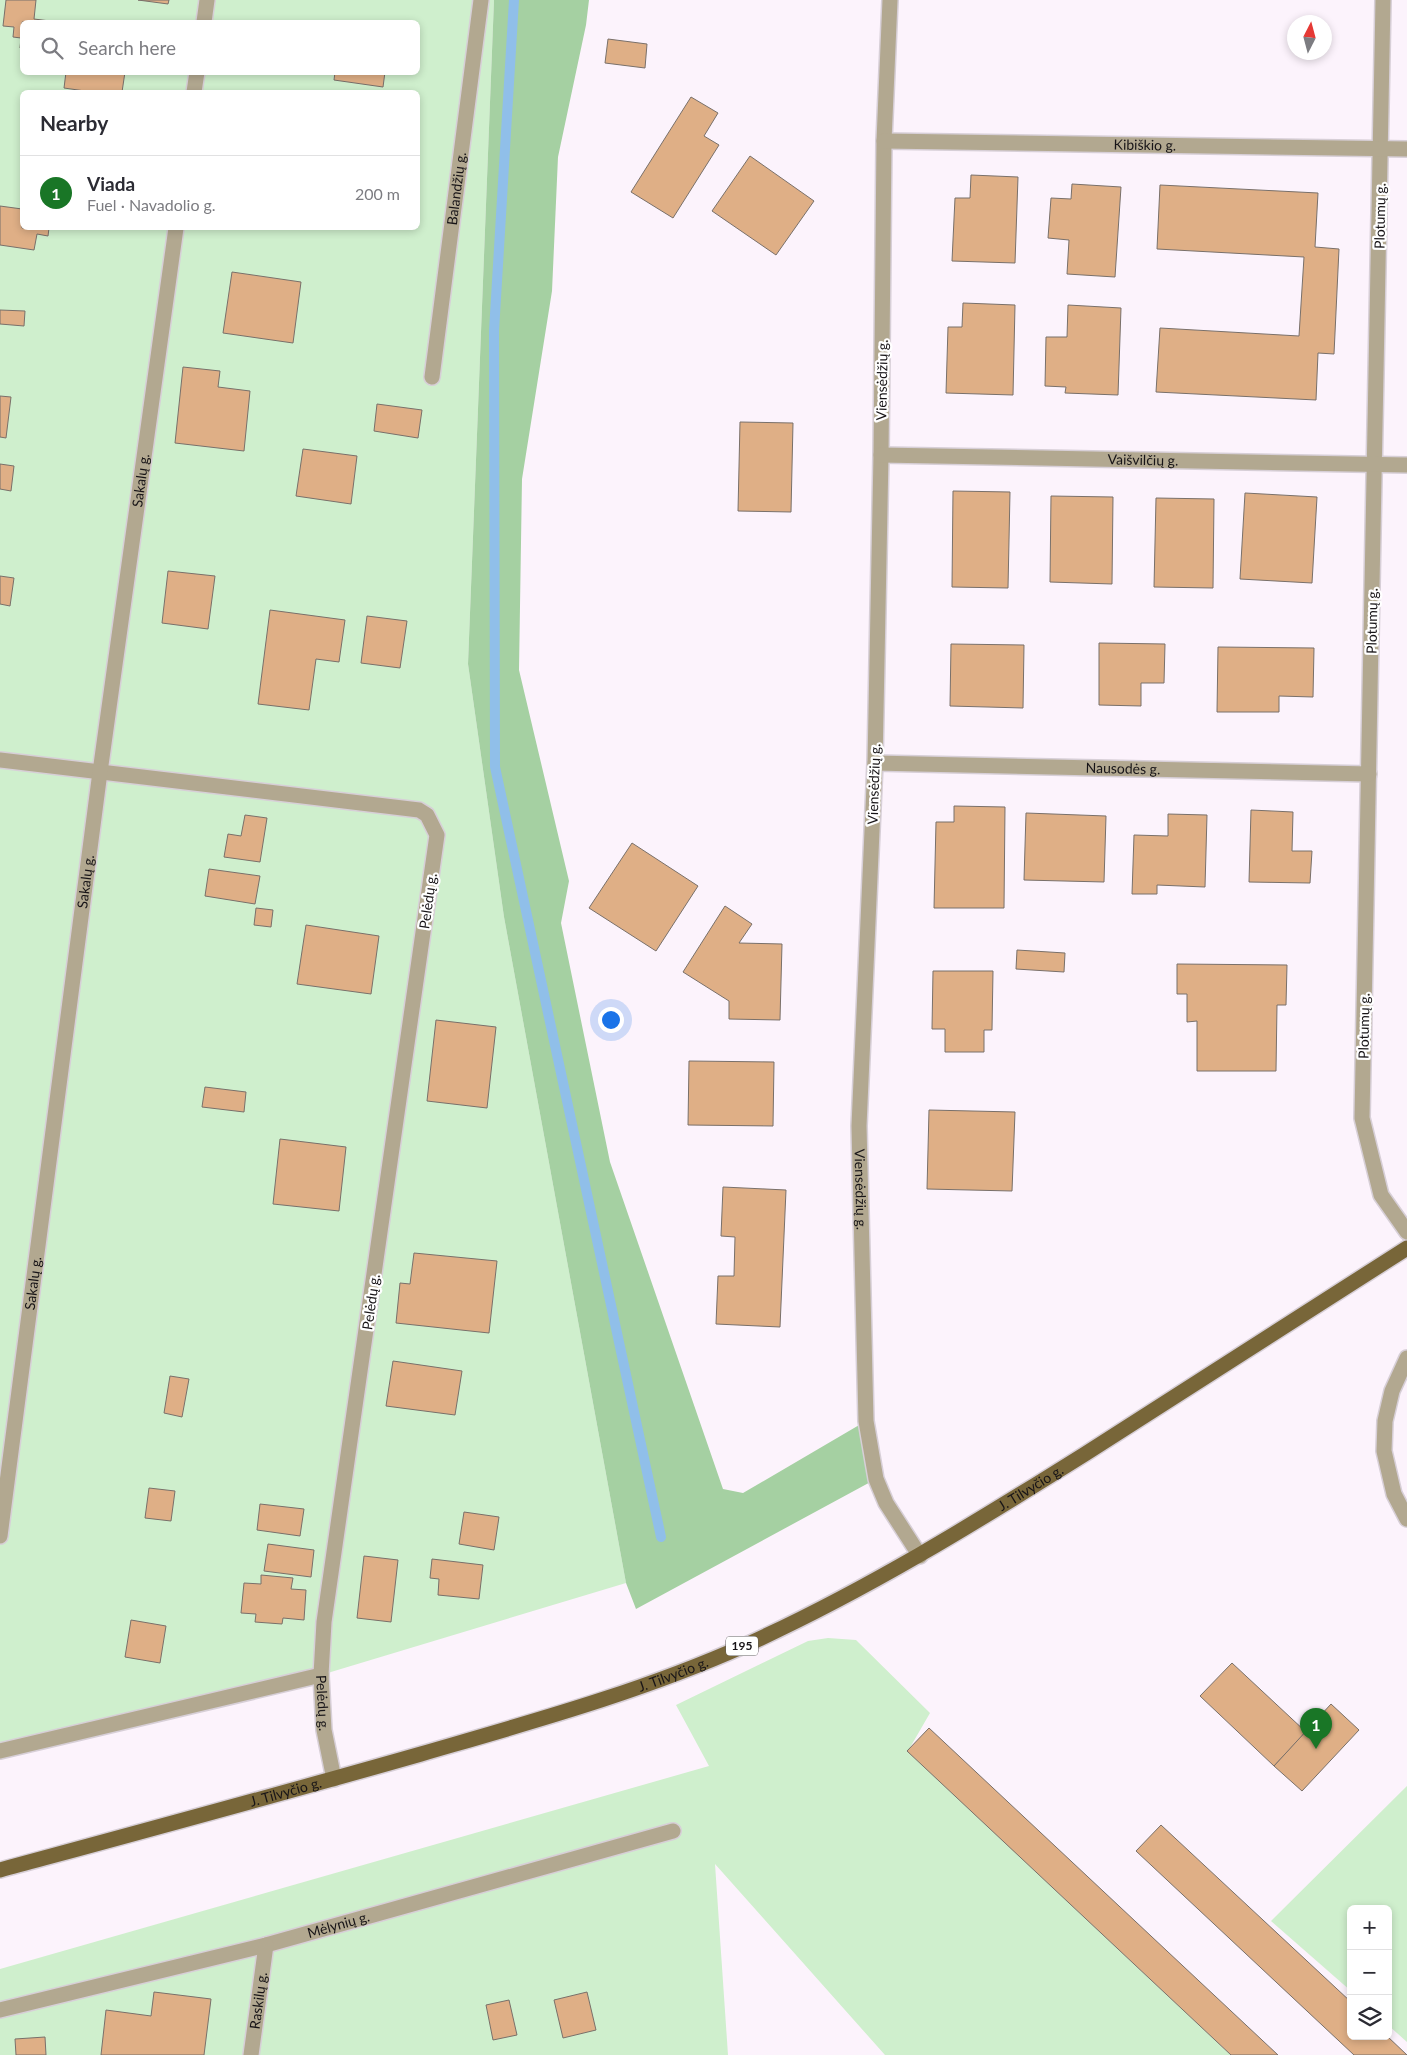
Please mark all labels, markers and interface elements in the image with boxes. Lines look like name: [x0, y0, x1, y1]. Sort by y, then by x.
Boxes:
north arrow: [1287, 15, 1332, 60]
search box: [20, 20, 420, 75]
icon: search: [38, 34, 66, 62]
text: Search here: [78, 36, 176, 59]
text: Nearby: [40, 110, 108, 135]
street label: Kibiškio g.: [1114, 136, 1176, 153]
street label: Balandžių g.: [443, 151, 469, 226]
text: Viada: [87, 172, 135, 195]
street label: Plotumų g.: [1370, 183, 1389, 249]
text: 1: [51, 184, 61, 203]
text: 200 m: [355, 184, 400, 203]
text: Fuel · Navadolio g.: [87, 195, 216, 214]
street label: Viensėdžių g.: [872, 339, 891, 421]
street label: Vaišvilčių g.: [1107, 450, 1178, 469]
street label: Sakalų g.: [128, 452, 152, 508]
street label: Plotumų g.: [1362, 588, 1381, 654]
street label: Viensėdžių g.: [864, 743, 883, 825]
street label: Nausodės g.: [1085, 759, 1161, 777]
street label: Sakalų g.: [73, 854, 97, 909]
street label: Pelėdų g.: [415, 872, 440, 930]
street label: Plotumų g.: [1354, 993, 1373, 1059]
your location: [598, 1007, 624, 1033]
street label: Viensėdžių g.: [852, 1149, 870, 1230]
street label: Sakalų g.: [21, 1255, 45, 1311]
street label: Pelėdų g.: [358, 1273, 383, 1331]
street label: J. Tilvyčio g.: [994, 1461, 1066, 1514]
road number: 195: [726, 1636, 758, 1655]
street label: J. Tilvyčio g.: [635, 1653, 710, 1695]
street label: Pelėdų g.: [313, 1675, 333, 1731]
pin: 1: [1300, 1708, 1332, 1749]
street label: J. Tilvyčio g.: [248, 1774, 323, 1810]
map controls: [1347, 1905, 1392, 2040]
button: +: [1347, 1905, 1392, 1950]
street label: Mėlynių g.: [305, 1907, 371, 1941]
button: −: [1347, 1950, 1392, 1995]
street label: Raskilų g.: [246, 1971, 270, 2030]
button: layers: [1347, 1995, 1392, 2040]

